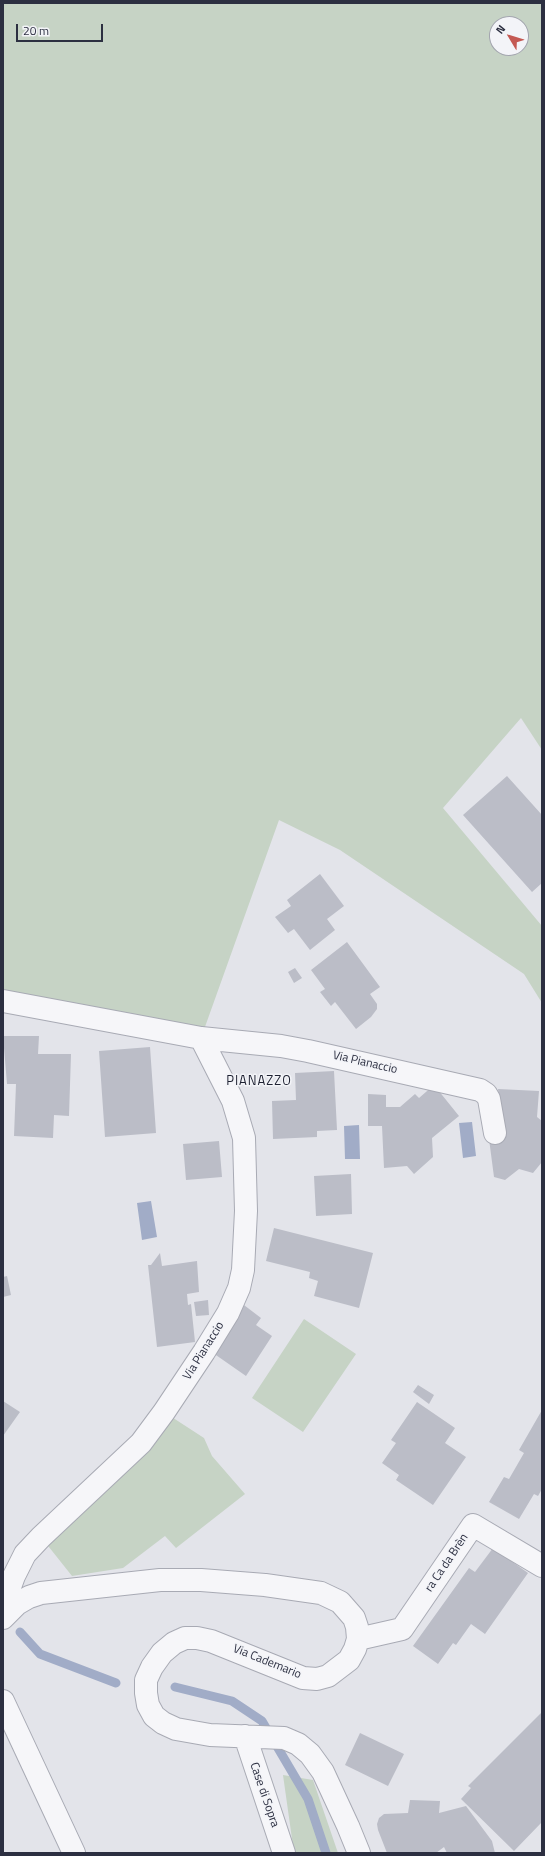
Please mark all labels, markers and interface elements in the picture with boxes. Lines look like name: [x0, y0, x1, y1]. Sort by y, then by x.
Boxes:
scale bar: [18, 16, 105, 42]
north arrow: [489, 16, 529, 56]
text: 20 m: [23, 21, 49, 40]
text: N: [492, 21, 509, 37]
street label: Via Pianaccio: [331, 1049, 399, 1077]
district label: PIANAZZO: [226, 1074, 292, 1090]
street label: Via Pianaccio: [180, 1319, 228, 1383]
street label: ra Ca da Brèn: [422, 1531, 472, 1595]
street label: Via Cademario: [231, 1642, 303, 1682]
street label: Case di Sopra: [246, 1761, 282, 1829]

